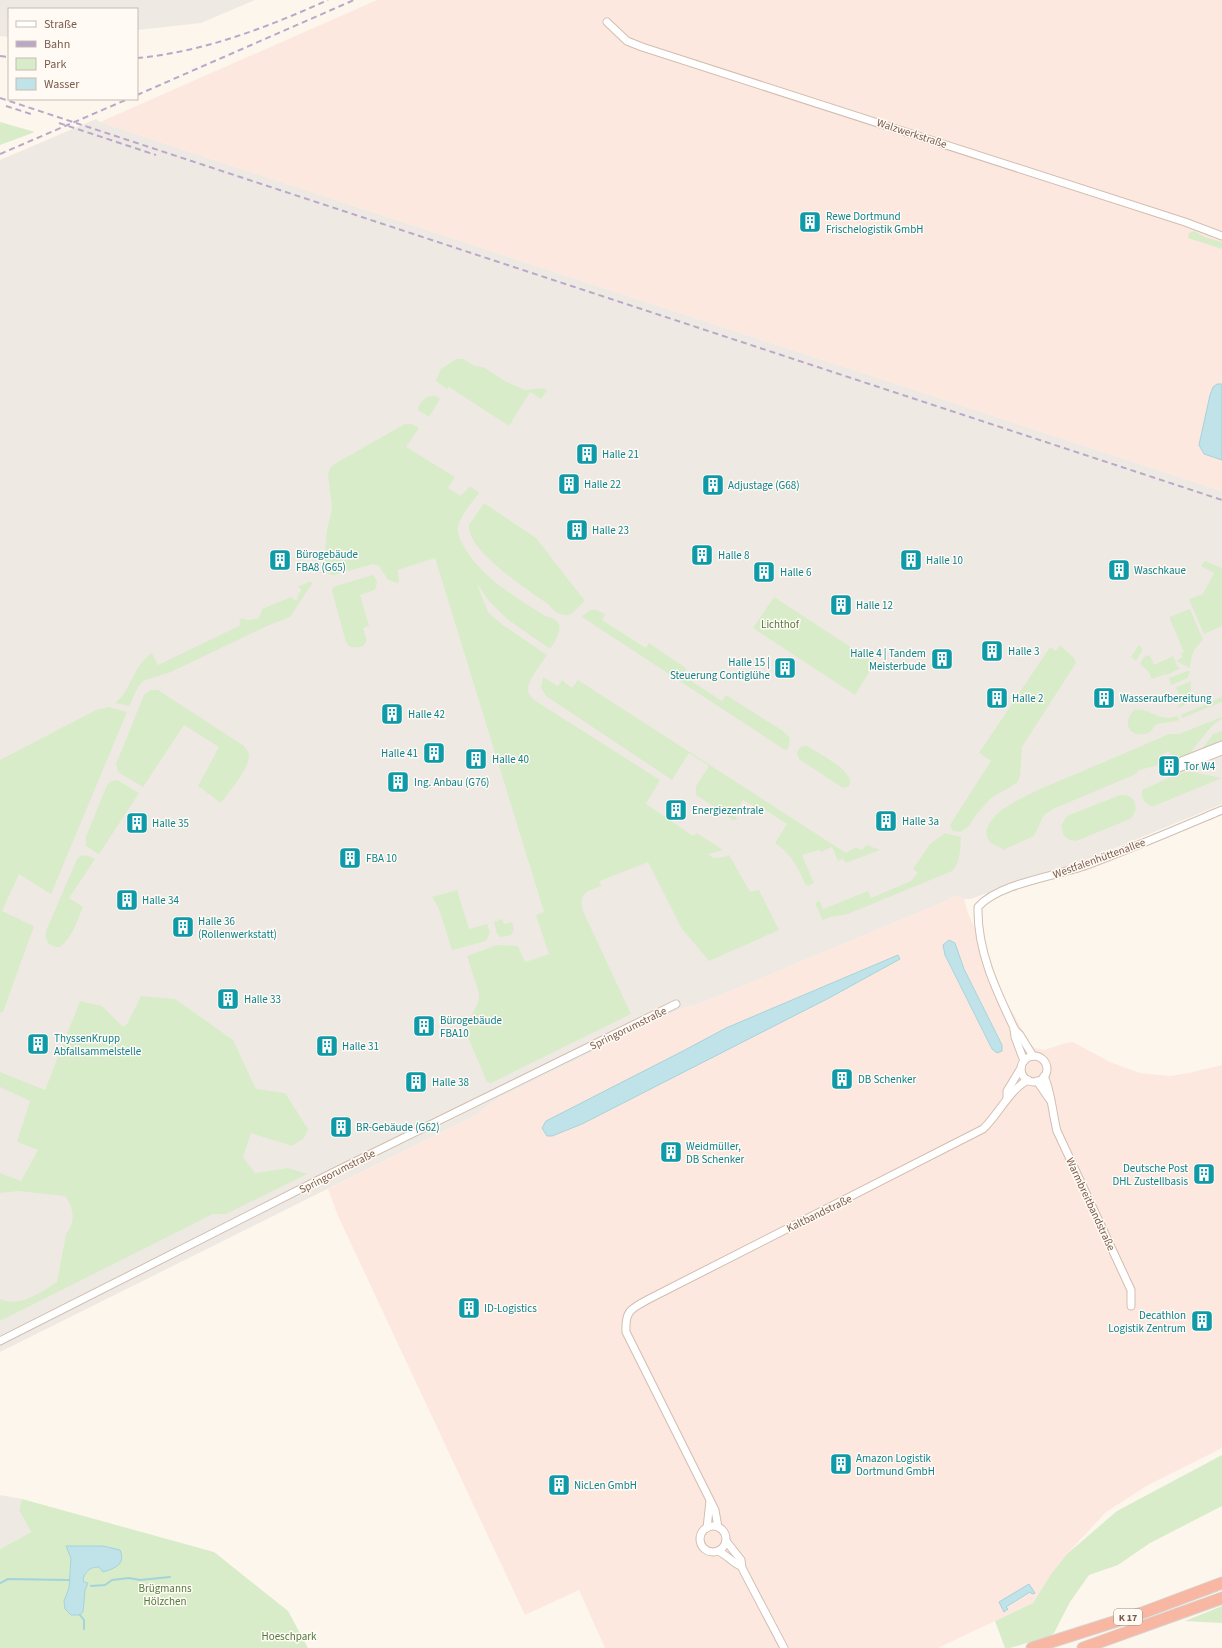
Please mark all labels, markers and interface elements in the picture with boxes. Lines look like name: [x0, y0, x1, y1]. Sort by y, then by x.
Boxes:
legend: [8, 8, 138, 100]
text: Straße: [44, 16, 77, 33]
text: Bahn: [44, 36, 70, 53]
text: Park: [44, 56, 66, 73]
text: Wasser: [44, 76, 80, 93]
street label: Walzwerkstraße: [875, 115, 949, 152]
building icon: Rewe Dortmund Frischelogistik GmbH: [797, 209, 823, 235]
place label: Rewe Dortmund Frischelogistik GmbH: [826, 209, 923, 237]
building icon: Halle 21: [574, 441, 600, 467]
place label: Halle 21: [602, 447, 639, 462]
building icon: Halle 22: [556, 471, 582, 497]
building icon: Adjustage (G68): [700, 472, 726, 498]
place label: Halle 22: [584, 477, 621, 492]
place label: Adjustage (G68): [728, 478, 800, 493]
building icon: Halle 23: [564, 517, 590, 543]
place label: Halle 23: [592, 523, 629, 538]
building icon: Halle 8: [689, 542, 715, 568]
building icon: Bürogebäude FBA8 (G65): [267, 547, 293, 573]
place label: Bürogebäude FBA8 (G65): [296, 547, 359, 575]
building icon: Halle 10: [898, 547, 924, 573]
place label: Halle 8: [718, 548, 750, 563]
place label: Halle 10: [926, 553, 963, 568]
building icon: Waschkaue: [1106, 557, 1132, 583]
building icon: Halle 6: [751, 559, 777, 585]
place label: Waschkaue: [1134, 563, 1186, 578]
place label: Halle 6: [780, 565, 812, 580]
building icon: Halle 12: [828, 592, 854, 618]
place label: Halle 12: [856, 598, 893, 613]
park label: Lichthof: [761, 617, 800, 632]
building icon: Halle 3: [979, 638, 1005, 664]
place label: Halle 3: [1008, 644, 1039, 659]
place label: Halle 4 | Tandem Meisterbude: [850, 646, 927, 674]
building icon: Halle 4 | Tandem Meisterbude: [929, 646, 955, 672]
place label: Halle 15 | Steuerung Contiglühe: [670, 655, 771, 683]
building icon: Halle 15 | Steuerung Contiglühe: [772, 655, 798, 681]
building icon: Halle 2: [984, 685, 1010, 711]
building icon: Wasseraufbereitung: [1091, 685, 1117, 711]
place label: Halle 2: [1012, 691, 1043, 706]
place label: Wasseraufbereitung: [1120, 691, 1212, 706]
building icon: Halle 42: [379, 701, 405, 727]
place label: Halle 42: [408, 707, 445, 722]
building icon: Halle 41: [421, 740, 447, 766]
place label: Halle 41: [381, 746, 418, 761]
building icon: Halle 40: [463, 746, 489, 772]
place label: Halle 40: [492, 752, 529, 767]
building icon: Tor W4: [1156, 753, 1182, 779]
place label: Tor W4: [1184, 759, 1216, 774]
building icon: Ing. Anbau (G76): [385, 769, 411, 795]
place label: Ing. Anbau (G76): [414, 775, 489, 790]
building icon: Energiezentrale: [663, 797, 689, 823]
place label: Energiezentrale: [692, 803, 764, 818]
building icon: Halle 3a: [873, 808, 899, 834]
building icon: Halle 35: [124, 810, 150, 836]
place label: Halle 3a: [902, 814, 939, 829]
place label: Halle 35: [152, 816, 189, 831]
street label: Westfalenhüttenallee: [1051, 835, 1148, 882]
building icon: FBA 10: [337, 845, 363, 871]
place label: FBA 10: [366, 851, 397, 866]
building icon: Halle 34: [114, 887, 140, 913]
place label: Halle 34: [142, 893, 179, 908]
building icon: Halle 36 (Rollenwerkstatt): [170, 914, 196, 940]
place label: Halle 36 (Rollenwerkstatt): [198, 914, 277, 942]
building icon: Halle 33: [215, 986, 241, 1012]
place label: Halle 33: [244, 992, 281, 1007]
street label: Springorumstraße: [587, 1003, 670, 1054]
building icon: Bürogebäude FBA10: [411, 1013, 437, 1039]
place label: Bürogebäude FBA10: [440, 1013, 503, 1041]
building icon: ThyssenKrupp Abfallsammelstelle: [25, 1031, 51, 1057]
place label: ThyssenKrupp Abfallsammelstelle: [54, 1031, 142, 1059]
building icon: Halle 31: [314, 1033, 340, 1059]
place label: Halle 31: [342, 1039, 379, 1054]
building icon: DB Schenker: [829, 1066, 855, 1092]
building icon: Halle 38: [403, 1069, 429, 1095]
place label: DB Schenker: [858, 1072, 916, 1087]
place label: Halle 38: [432, 1075, 469, 1090]
building icon: BR-Gebäude (G62): [328, 1114, 354, 1140]
place label: BR-Gebäude (G62): [356, 1120, 440, 1135]
building icon: Weidmüller, DB Schenker: [658, 1139, 684, 1165]
place label: Weidmüller, DB Schenker: [686, 1139, 744, 1167]
street label: Springorumstraße: [296, 1145, 378, 1197]
street label: Warmbreitbandstraße: [1062, 1155, 1119, 1254]
place label: Deutsche Post DHL Zustellbasis: [1112, 1161, 1188, 1189]
building icon: Deutsche Post DHL Zustellbasis: [1191, 1161, 1217, 1187]
street label: Kaltbandstraße: [784, 1191, 855, 1236]
building icon: ID-Logistics: [456, 1295, 482, 1321]
place label: ID-Logistics: [484, 1301, 537, 1316]
place label: Decathlon Logistik Zentrum: [1108, 1308, 1186, 1336]
building icon: Decathlon Logistik Zentrum: [1189, 1308, 1215, 1334]
building icon: Amazon Logistik Dortmund GmbH: [828, 1451, 854, 1477]
place label: Amazon Logistik Dortmund GmbH: [856, 1451, 935, 1479]
building icon: NicLen GmbH: [546, 1472, 572, 1498]
place label: NicLen GmbH: [574, 1478, 637, 1493]
park label: Brügmanns Hölzchen: [138, 1581, 192, 1609]
road number: K 17: [1114, 1609, 1142, 1625]
park label: Hoeschpark: [262, 1629, 317, 1644]

